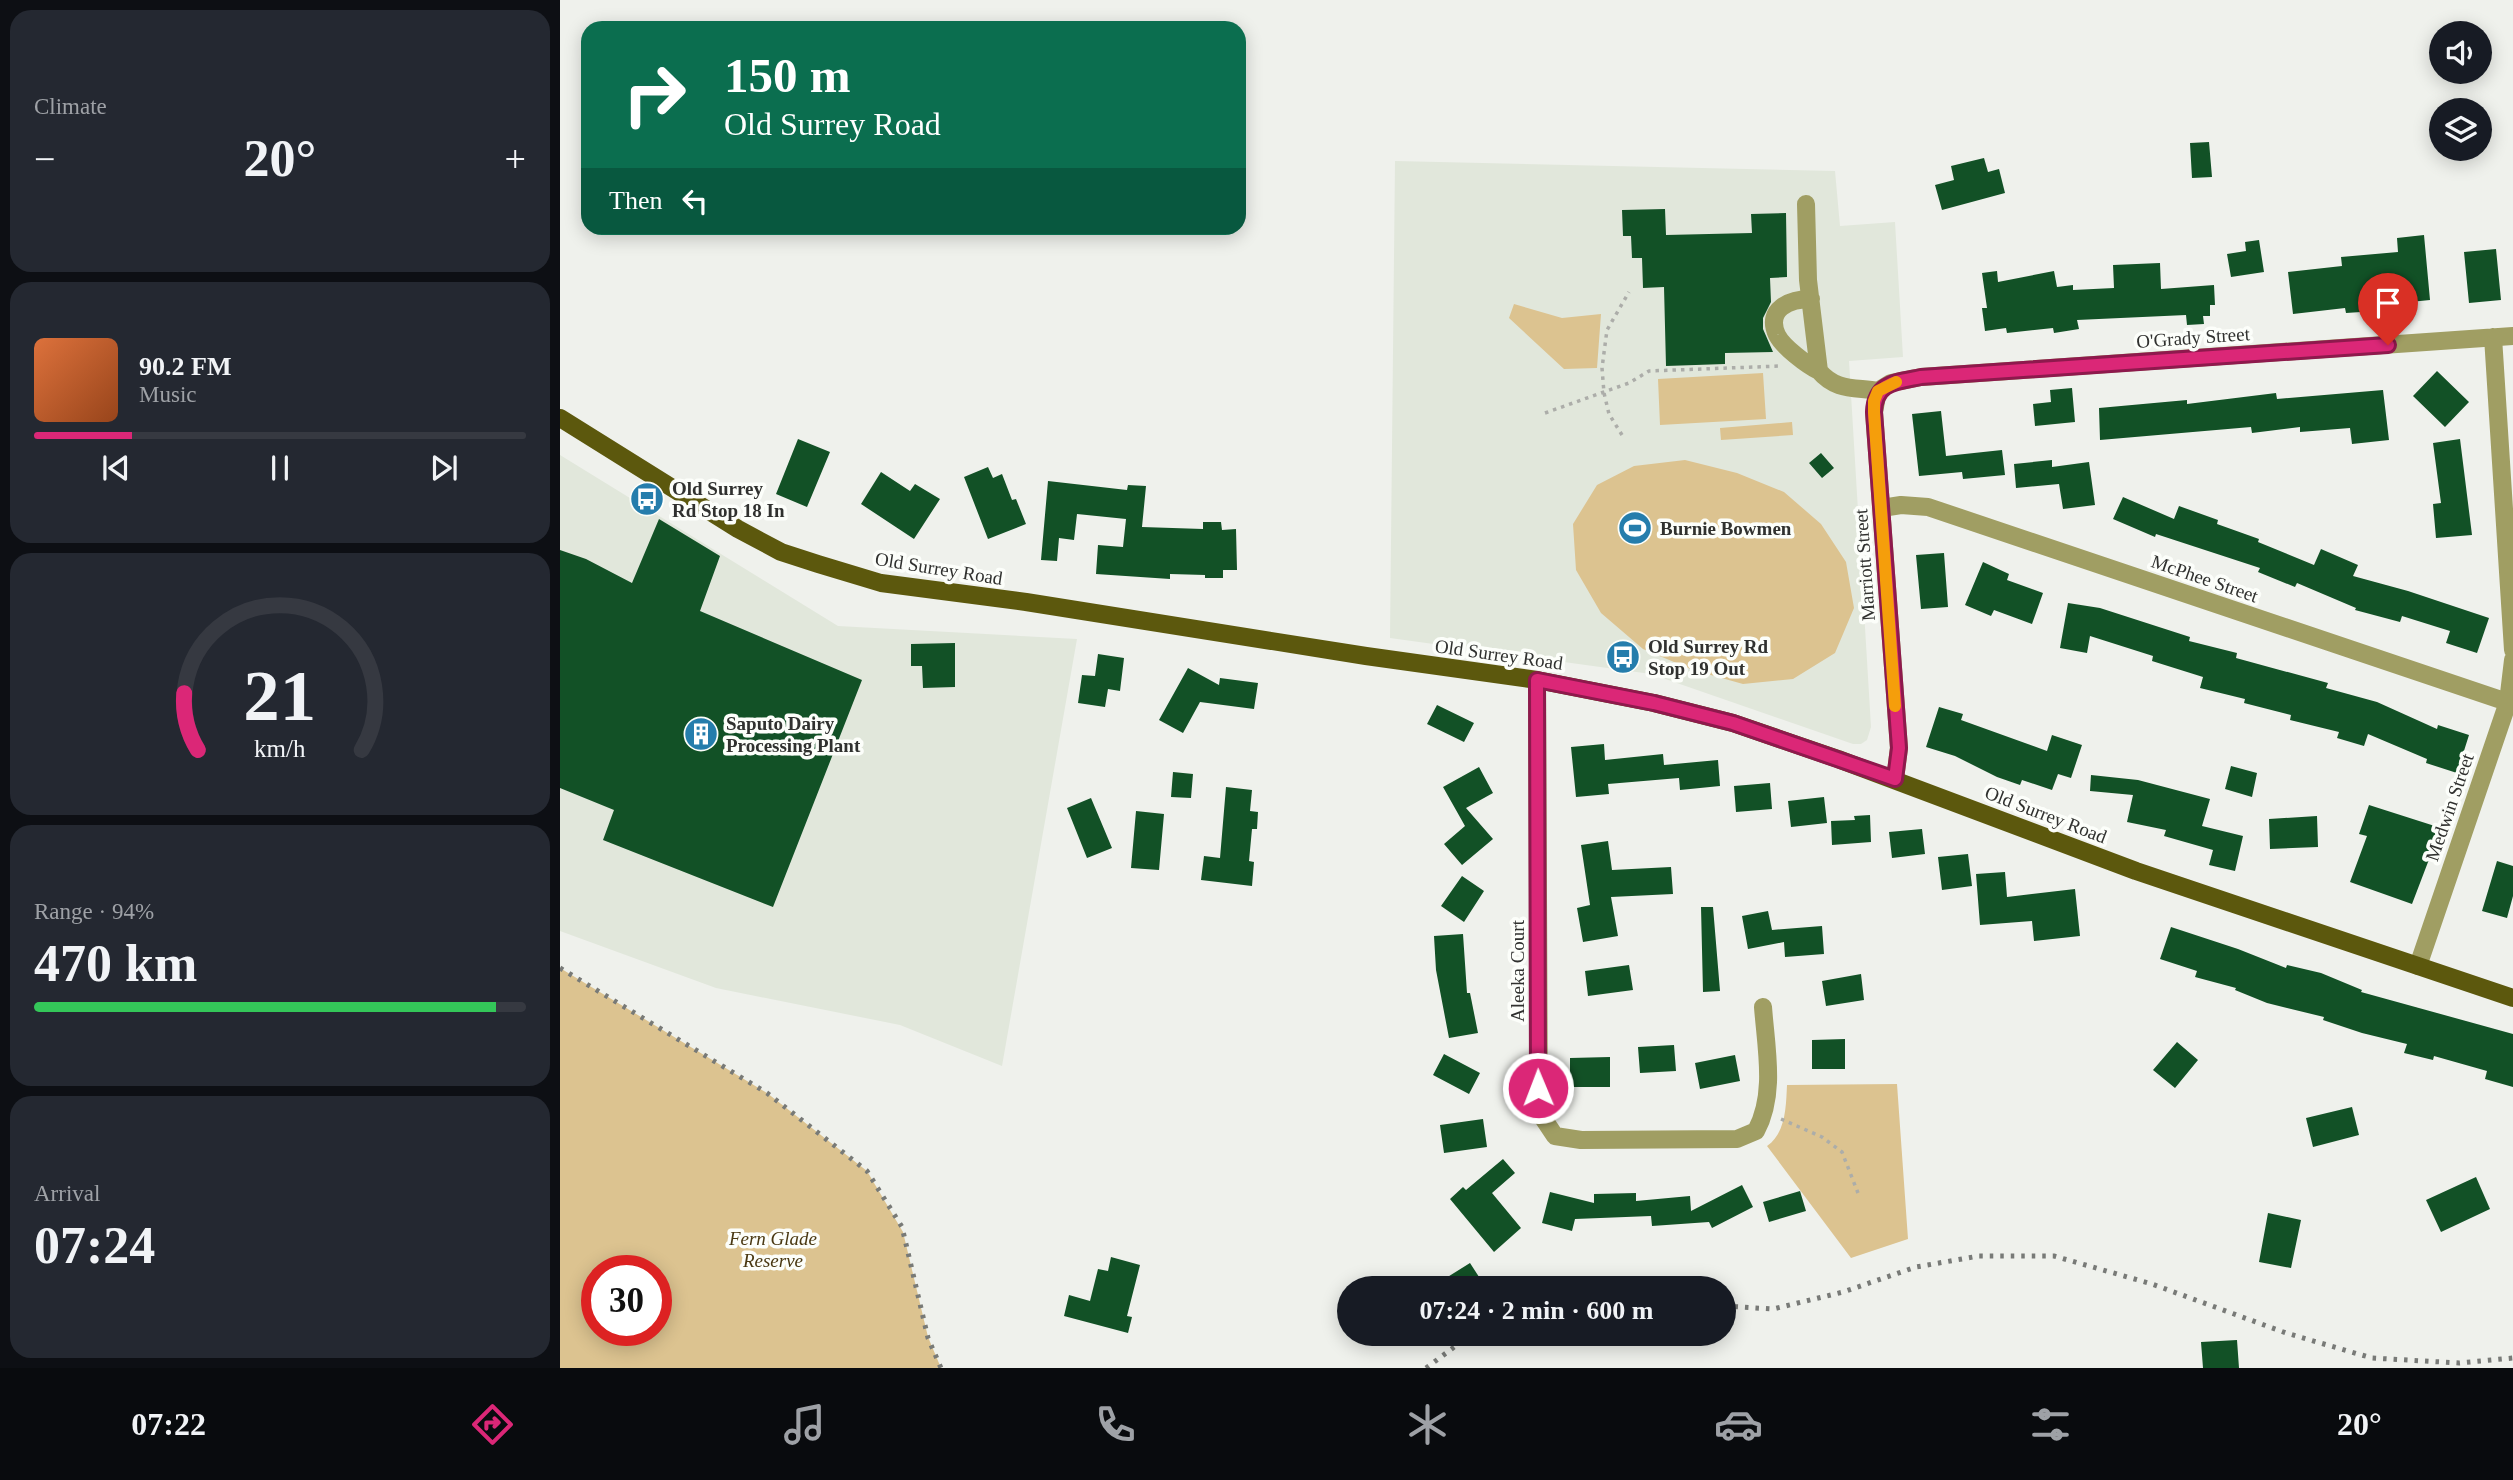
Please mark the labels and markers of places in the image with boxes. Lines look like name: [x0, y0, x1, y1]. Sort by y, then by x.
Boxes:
pin: [2358, 273, 2418, 345]
place label: Old Surrey Rd Stop 18 In: [672, 478, 785, 521]
bus stop icon: Old Surrey Rd Stop 18 In: [628, 480, 666, 518]
sports icon: Burnie Bowmen: [1616, 509, 1654, 547]
place label: Burnie Bowmen: [1660, 518, 1792, 539]
place label: Old Surrey Rd Stop 19 Out: [1648, 636, 1768, 679]
bus stop icon: Old Surrey Rd Stop 19 Out: [1604, 638, 1642, 676]
place label: Saputo Dairy Processing Plant: [726, 713, 861, 756]
building icon: Saputo Dairy Processing Plant: [682, 715, 720, 753]

